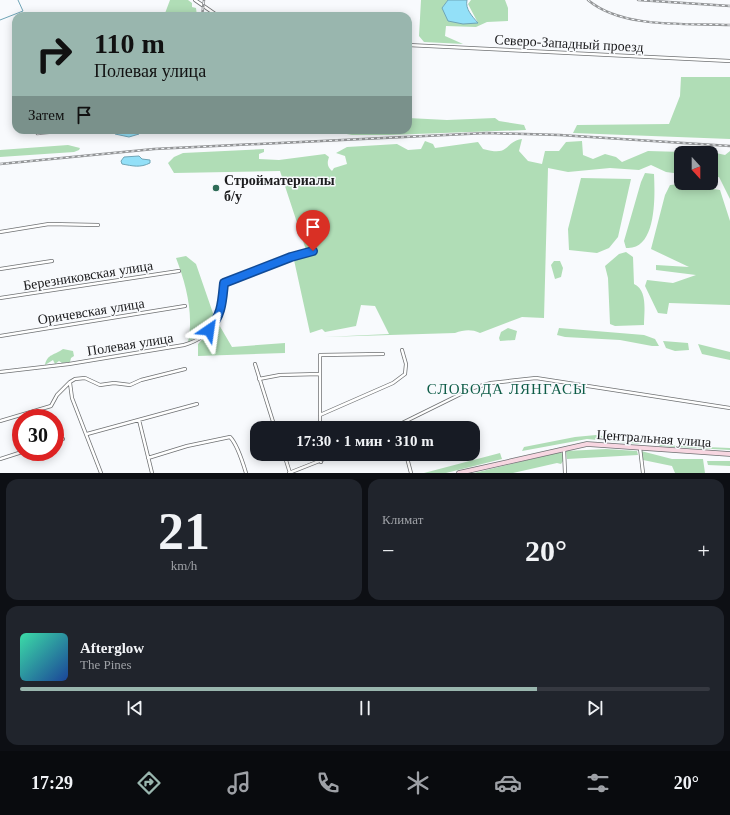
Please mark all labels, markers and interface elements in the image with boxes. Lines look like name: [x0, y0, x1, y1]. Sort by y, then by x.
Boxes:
icon: right: [28, 28, 80, 80]
text: 110 m: [94, 28, 165, 59]
street label: Северо-Западный проезд: [494, 32, 644, 55]
text: Полевая улица: [94, 61, 206, 81]
icon: arrive: [73, 104, 95, 126]
text: Затем: [28, 107, 65, 123]
north arrow: [674, 146, 718, 190]
map controls: [674, 146, 718, 190]
place label: Стройматериалы б/у: [224, 173, 335, 204]
marker: Стройматериалы б/у: [211, 183, 221, 193]
pin: [296, 210, 330, 251]
icon: arrive: [302, 216, 324, 238]
street label: Березниковская улица: [22, 258, 155, 293]
street label: Оричевская улица: [37, 296, 146, 327]
position arrow: [188, 309, 230, 351]
street label: Полевая улица: [86, 330, 175, 359]
district label: СЛОБОДА ЛЯНГАСЫ: [427, 381, 587, 397]
speed limit sign: 30: [12, 409, 64, 461]
street label: Центральная улица: [596, 427, 713, 450]
text: 17:30 · 1 мин · 310 m: [296, 433, 434, 449]
text: 21: [158, 503, 210, 560]
text: Климат: [382, 512, 423, 527]
text: 20°: [525, 534, 567, 567]
text: −: [382, 538, 394, 563]
text: +: [698, 538, 710, 563]
text: km/h: [171, 558, 197, 573]
text: Afterglow: [80, 640, 144, 656]
text: The Pines: [80, 657, 132, 672]
icon: previous: [124, 697, 146, 719]
icon: pause: [354, 697, 376, 719]
icon: next: [584, 697, 606, 719]
icon: directions: [135, 769, 163, 797]
icon: music: [225, 769, 253, 797]
icon: phone: [314, 769, 342, 797]
icon: climate: [404, 769, 432, 797]
icon: car: [494, 769, 522, 797]
icon: filters: [584, 769, 612, 797]
text: 17:29: [31, 773, 73, 793]
text: 20°: [674, 773, 699, 793]

